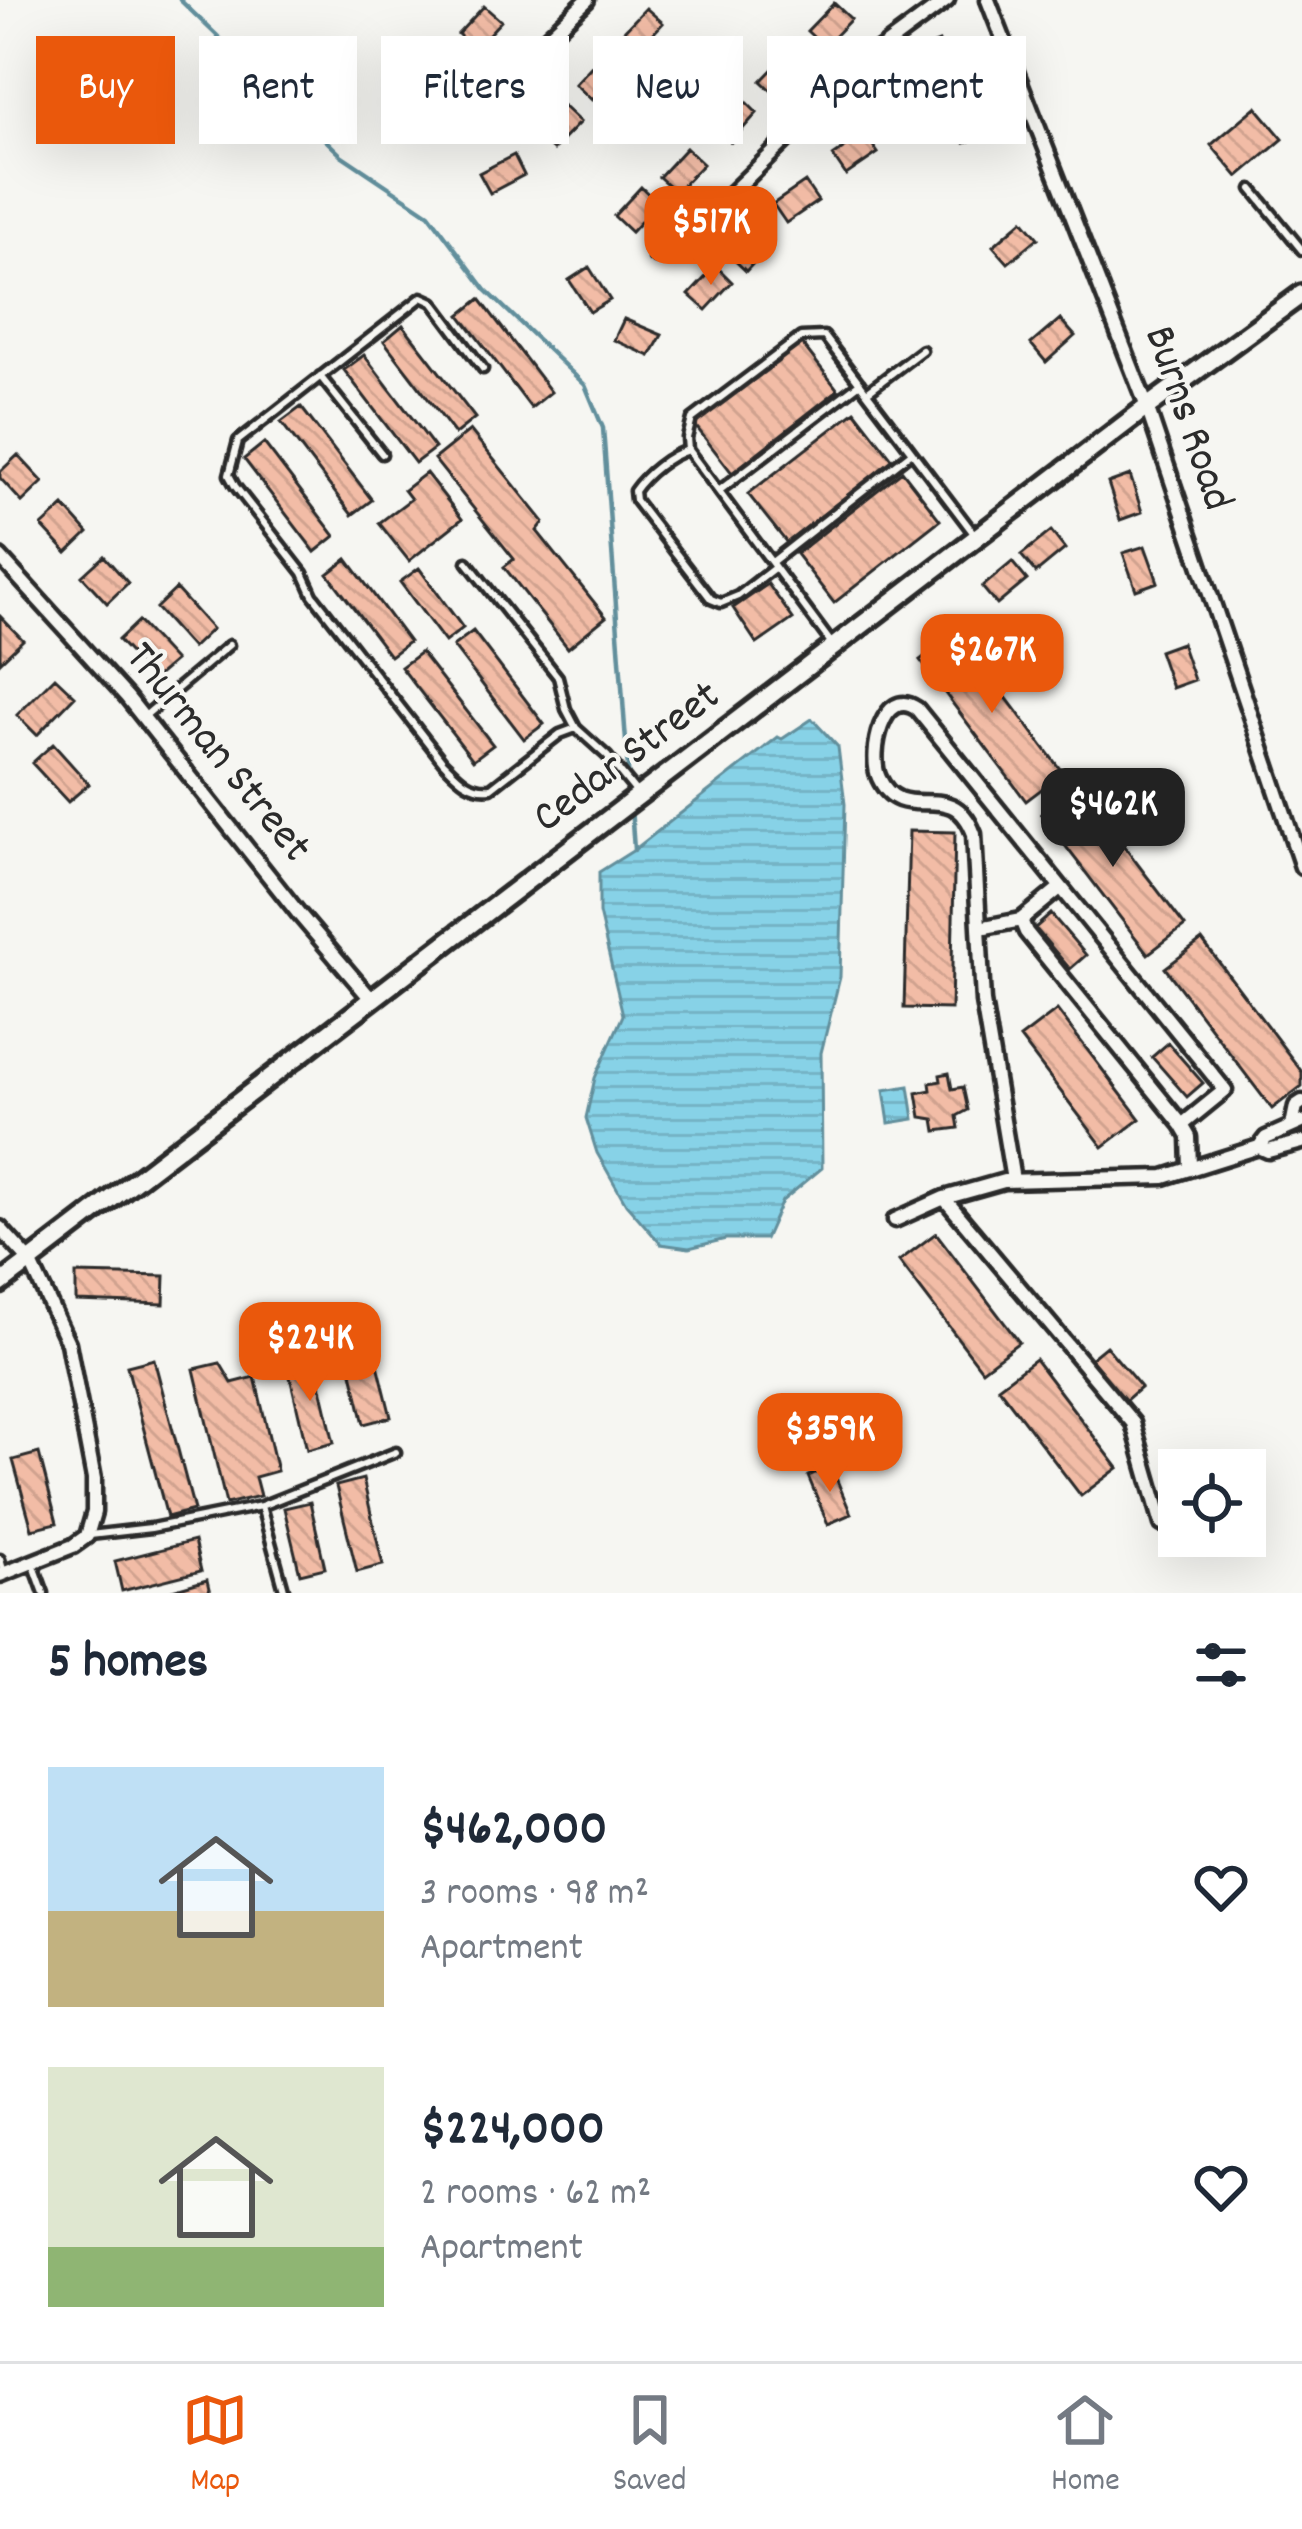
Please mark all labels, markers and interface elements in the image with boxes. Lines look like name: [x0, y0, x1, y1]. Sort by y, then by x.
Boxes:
chip: Buy: [36, 36, 175, 144]
chip: Rent: [199, 36, 357, 144]
chip: Filters: [381, 36, 569, 144]
chip: New: [593, 36, 743, 144]
chip: Apartment: [767, 36, 1026, 144]
pin: $517K: [627, 186, 795, 288]
text: $517K: [671, 197, 751, 252]
street label: Burns Road: [1125, 318, 1247, 520]
pin: $267K: [908, 614, 1076, 716]
text: $267K: [948, 625, 1036, 680]
street label: Thurman Street: [107, 630, 325, 878]
street label: Cedar Street: [521, 667, 735, 851]
pin: $462K: [1029, 768, 1197, 870]
text: $462K: [1068, 779, 1158, 834]
pin: $224K: [226, 1302, 394, 1404]
text: $224K: [266, 1313, 354, 1368]
pin: $359K: [746, 1393, 914, 1495]
text: $359K: [784, 1404, 876, 1459]
map controls: [1158, 1449, 1266, 1557]
button: locate: [1158, 1449, 1266, 1557]
text: 5 homes: [48, 1629, 208, 1701]
icon: filters: [1188, 1632, 1254, 1698]
text: $462,000: [420, 1796, 607, 1868]
icon: home: [144, 1815, 288, 1959]
icon: heart: [1188, 1854, 1254, 1920]
text: 3 rooms · 98 m²: [420, 1868, 649, 1923]
text: Apartment: [420, 1923, 583, 1978]
text: $224,000: [420, 2096, 605, 2168]
icon: home: [144, 2115, 288, 2259]
icon: heart: [1188, 2154, 1254, 2220]
text: 2 rooms · 62 m²: [420, 2168, 651, 2223]
text: Apartment: [420, 2223, 583, 2278]
tab: Map: [182, 2387, 248, 2506]
tab: Saved: [613, 2387, 687, 2506]
tab: Home: [1051, 2387, 1120, 2506]

